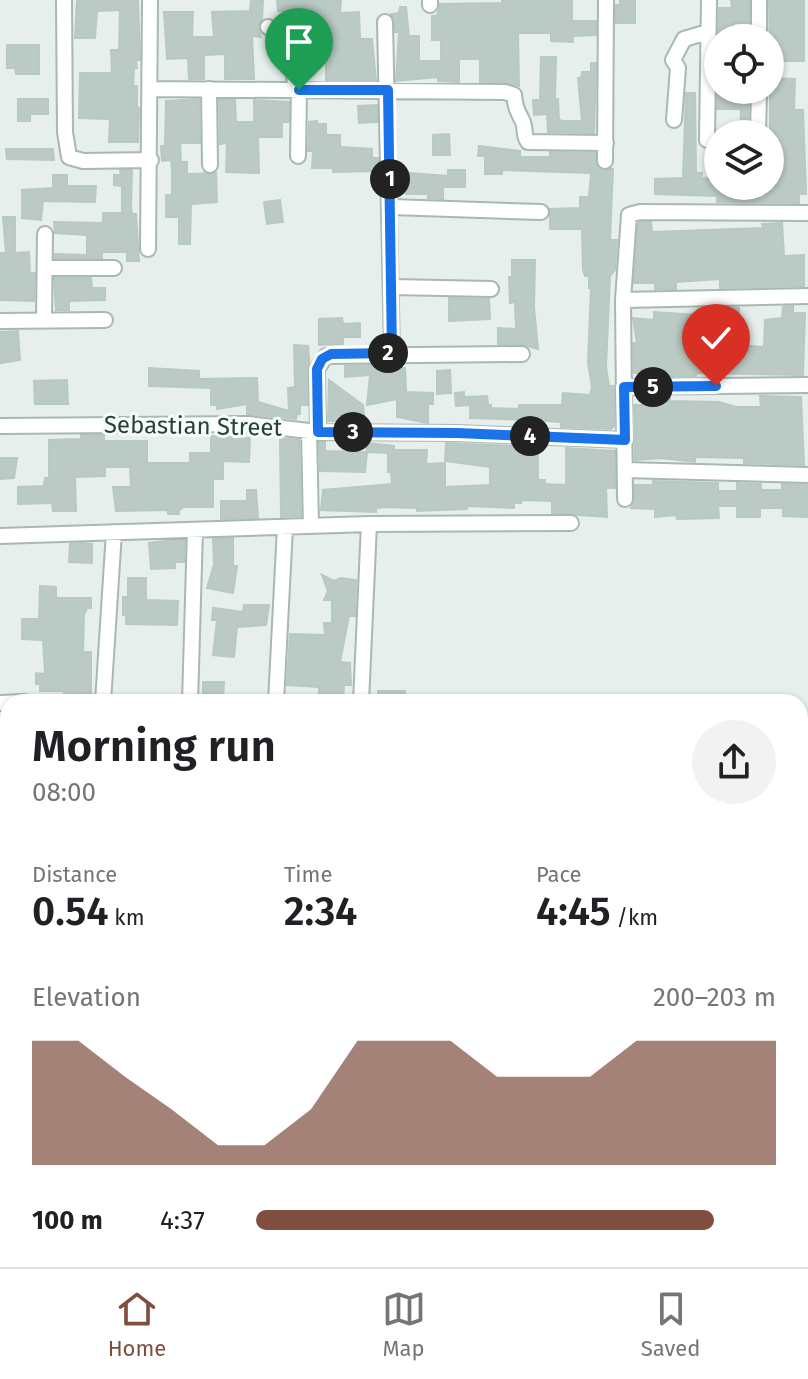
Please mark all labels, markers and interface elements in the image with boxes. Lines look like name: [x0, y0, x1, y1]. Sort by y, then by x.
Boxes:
pin: [265, 8, 333, 90]
icon: arrive: [277, 20, 321, 64]
map controls: [704, 24, 784, 200]
button: locate: [704, 24, 784, 104]
button: layers: [704, 120, 784, 200]
pin: 1: [370, 159, 410, 199]
text: 1: [385, 165, 395, 192]
pin: [682, 304, 750, 386]
icon: check: [694, 316, 738, 360]
pin: 2: [368, 333, 408, 373]
text: 2: [382, 339, 394, 366]
pin: 5: [633, 367, 673, 407]
text: 5: [647, 373, 659, 400]
street label: Sebastian Street: [104, 410, 283, 442]
pin: 3: [333, 412, 373, 452]
pin: 4: [510, 416, 550, 456]
text: 3: [347, 418, 359, 445]
text: 4: [524, 422, 536, 449]
text: Morning run: [32, 720, 276, 773]
button: share: [692, 720, 776, 804]
text: 08:00: [32, 777, 96, 808]
text: Distance: [32, 861, 117, 888]
text: Time: [284, 861, 332, 888]
text: Pace: [536, 861, 582, 888]
text: 0.54: [32, 888, 109, 936]
text: 2:34: [284, 888, 357, 936]
text: 4:45: [536, 888, 611, 936]
text: km: [109, 904, 144, 931]
text: /km: [611, 904, 658, 931]
text: Elevation: [32, 982, 141, 1013]
text: 200–203 m: [653, 982, 776, 1013]
text: 100 m: [32, 1205, 103, 1236]
text: 4:37: [160, 1205, 205, 1236]
tab: Home: [108, 1287, 166, 1362]
tab: Map: [382, 1287, 426, 1362]
tab: Saved: [641, 1287, 700, 1362]

